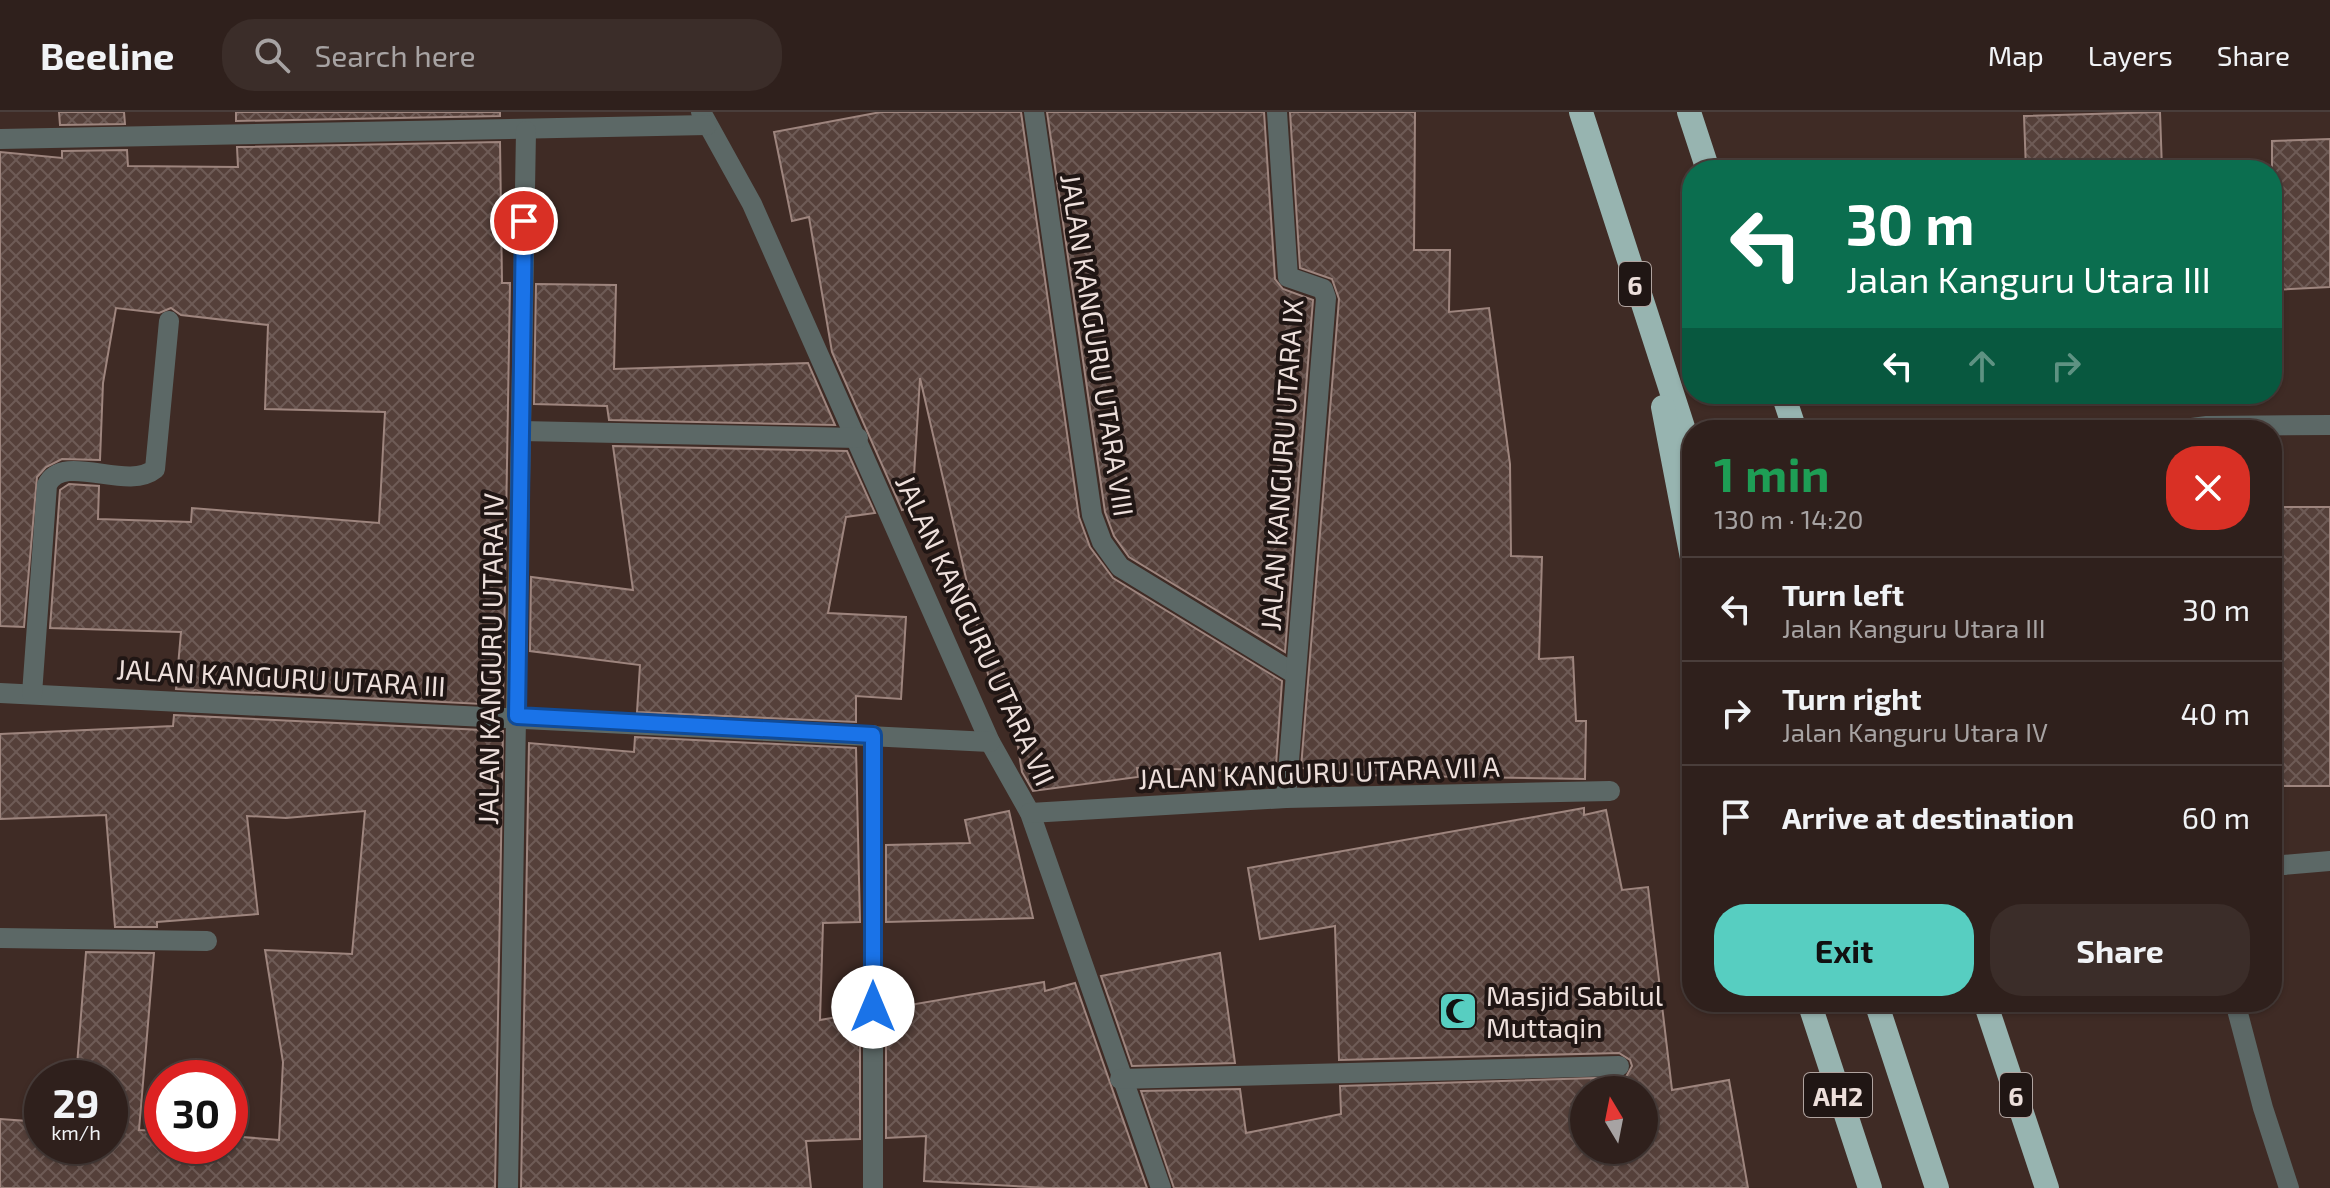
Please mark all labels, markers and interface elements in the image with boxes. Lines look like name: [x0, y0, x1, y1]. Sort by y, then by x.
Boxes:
search box: [222, 19, 782, 91]
text: Beeline: [40, 32, 174, 78]
icon: search: [250, 33, 294, 77]
text: Search here: [314, 37, 476, 73]
text: Map: [1988, 38, 2044, 72]
text: Layers: [2088, 38, 2173, 72]
text: Share: [2217, 38, 2290, 72]
street label: JALAN KANGURU UTARA VIII: [1054, 171, 1142, 519]
pin: [490, 187, 558, 255]
text: 30 m: [1846, 189, 1975, 256]
icon: left: [1714, 192, 1818, 296]
icon: arrive: [502, 199, 546, 243]
text: Jalan Kanguru Utara III: [1846, 257, 2211, 300]
road number: 6: [1619, 262, 1651, 306]
street label: JALAN KANGURU UTARA IX: [1252, 298, 1310, 632]
icon: left: [1876, 344, 1920, 388]
icon: ahead: [1960, 344, 2004, 388]
icon: right: [2044, 344, 2088, 388]
text: 1 min: [1714, 444, 1830, 502]
button: close: [2166, 446, 2250, 530]
street label: JALAN KANGURU UTARA VII: [889, 469, 1063, 791]
street label: JALAN KANGURU UTARA IV: [470, 493, 510, 825]
text: 130 m · 14:20: [1714, 503, 1864, 534]
text: Turn left: [1782, 576, 1904, 612]
icon: left: [1714, 587, 1758, 631]
text: 30 m: [2182, 591, 2250, 627]
text: Jalan Kanguru Utara III: [1782, 612, 2046, 643]
street label: JALAN KANGURU UTARA III: [115, 651, 447, 703]
text: Turn right: [1782, 680, 1922, 716]
icon: right: [1714, 691, 1758, 735]
text: 40 m: [2180, 695, 2250, 731]
text: Jalan Kanguru Utara IV: [1782, 716, 2048, 747]
street label: JALAN KANGURU UTARA VII A: [1138, 749, 1501, 795]
icon: arrive: [1714, 795, 1758, 839]
text: Arrive at destination: [1782, 799, 2074, 835]
text: 60 m: [2182, 799, 2250, 835]
button: Exit: [1714, 904, 1974, 996]
button: Share: [1990, 904, 2250, 996]
position arrow: [831, 965, 915, 1049]
place label: Masjid Sabilul Muttaqin: [1486, 978, 1664, 1044]
mosque icon: Masjid Sabilul Muttaqin: [1437, 990, 1479, 1032]
speed limit sign: 30: [144, 1060, 248, 1164]
road number: AH2: [1804, 1073, 1872, 1117]
road number: 6: [2000, 1073, 2032, 1117]
north arrow: [1570, 1076, 1658, 1164]
map controls: [1570, 1076, 1658, 1164]
text: 29: [53, 1078, 99, 1126]
text: km/h: [51, 1120, 101, 1144]

